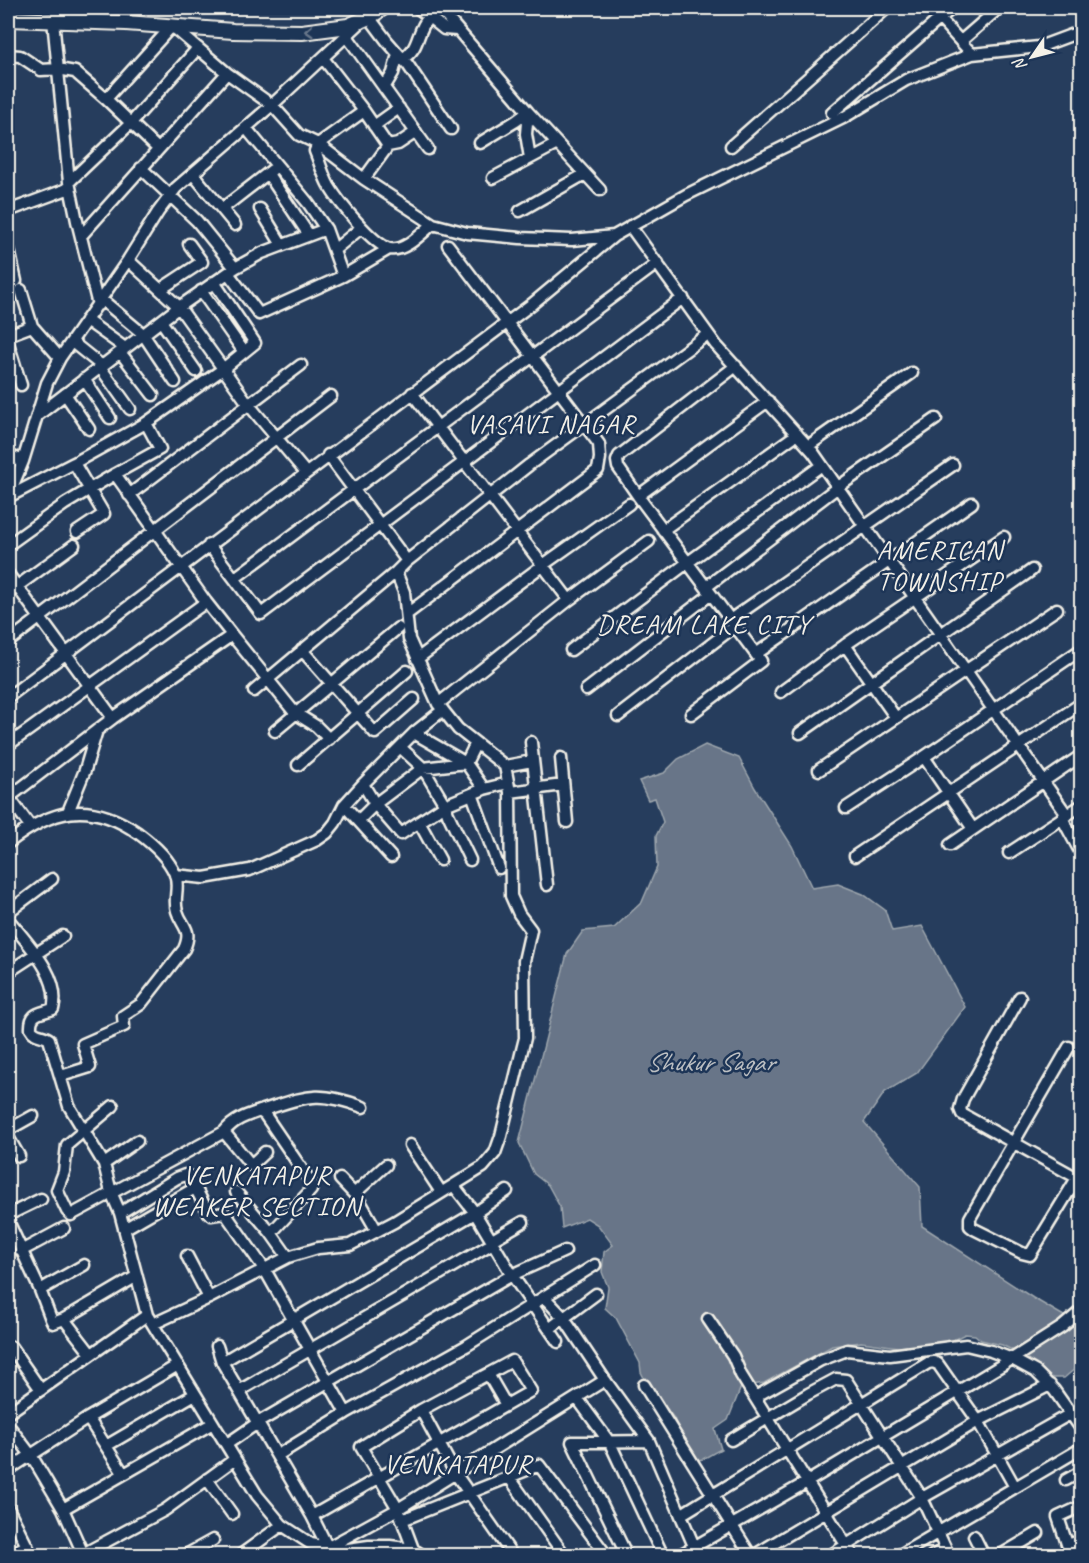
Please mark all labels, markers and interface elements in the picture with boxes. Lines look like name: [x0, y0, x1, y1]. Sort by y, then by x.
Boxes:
one-way arrow: [305, 25, 314, 38]
north arrow: [1002, 27, 1062, 87]
text: N: [1008, 53, 1032, 75]
district label: VASAVI NAGAR: [467, 407, 637, 441]
district label: AMERICAN TOWNSHIP: [877, 533, 1006, 598]
district label: DREAM LAKE CITY: [597, 607, 815, 641]
water label: Shukur Sagar: [646, 1045, 778, 1079]
district label: VENKATAPUR WEAKER SECTION: [152, 1158, 364, 1223]
district label: VENKATAPUR: [384, 1447, 534, 1481]

